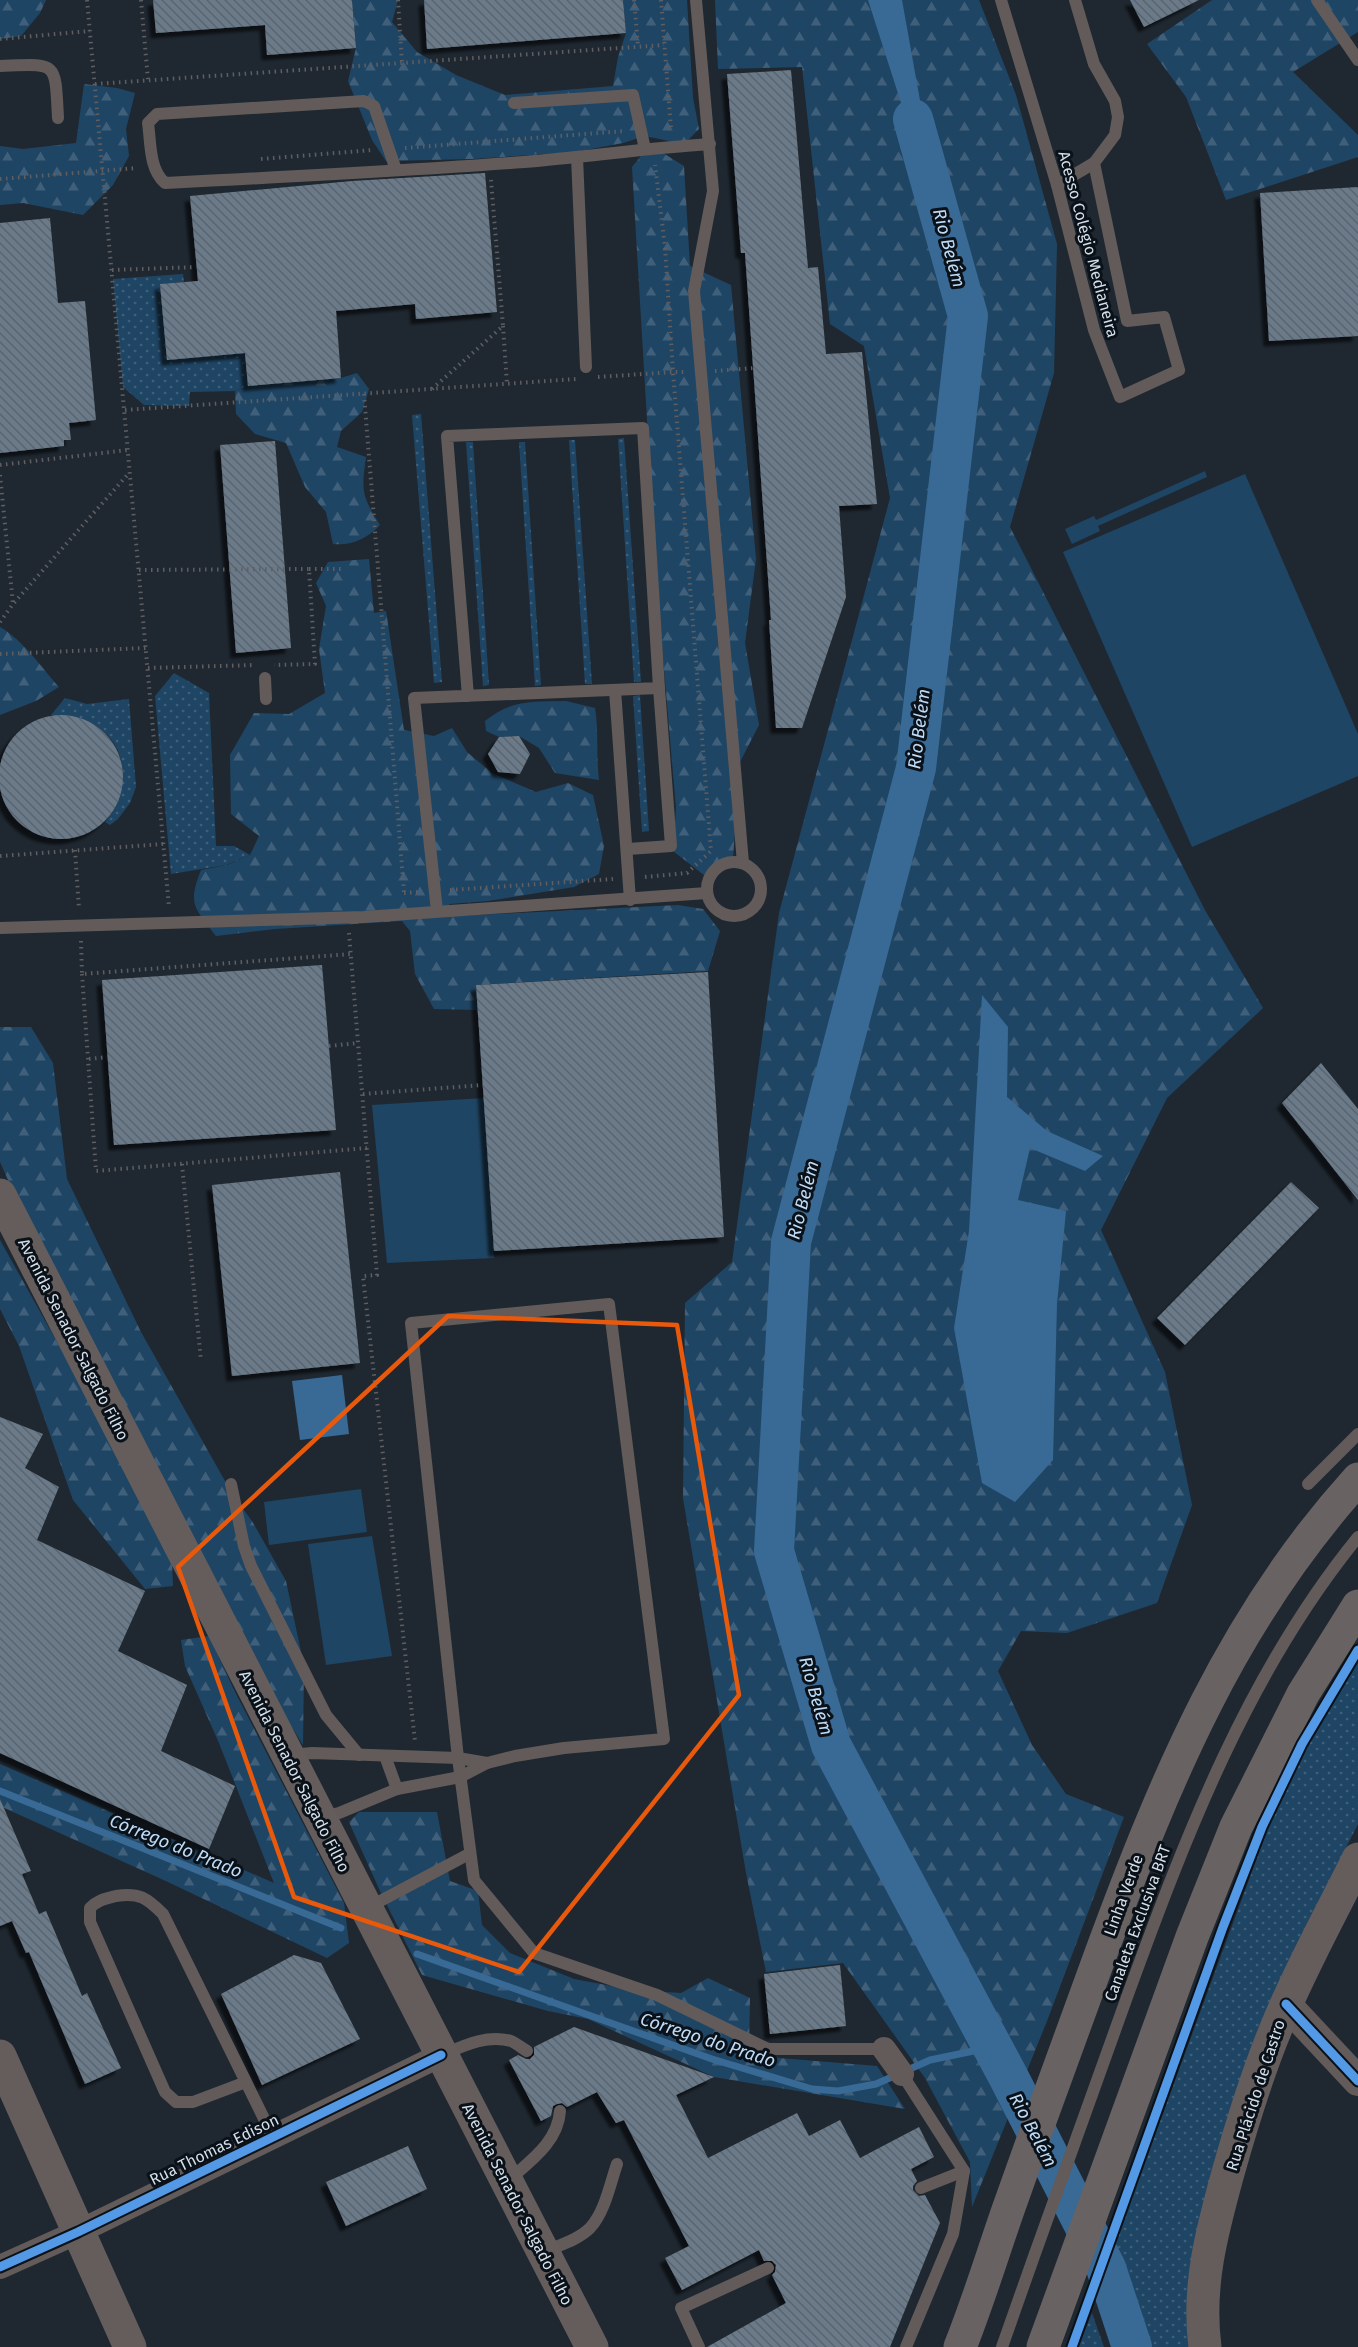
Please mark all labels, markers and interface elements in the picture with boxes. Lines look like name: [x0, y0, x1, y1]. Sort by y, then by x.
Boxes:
street label: Acesso Colégio Medianeira: [1054, 149, 1123, 339]
water label: Rio Belém: [928, 206, 970, 290]
water label: Rio Belém: [903, 688, 935, 770]
water label: Rio Belém: [783, 1158, 823, 1242]
street label: Avenida Senador Salgado Filho: [14, 1235, 133, 1443]
water label: Rio Belém: [794, 1654, 838, 1738]
street label: Avenida Senador Salgado Filho: [235, 1667, 354, 1875]
water label: Córrego do Prado: [106, 1809, 246, 1883]
street label: Canaleta Exclusiva BRT: [1100, 1842, 1175, 2004]
street label: Linha Verde: [1100, 1852, 1147, 1939]
water label: Córrego do Prado: [638, 2008, 778, 2072]
street label: Rua Plácido de Castro: [1222, 2017, 1289, 2173]
water label: Rio Belém: [1004, 2089, 1062, 2171]
street label: Avenida Senador Salgado Filho: [458, 2100, 577, 2308]
street label: Rua Thomas Edison: [147, 2110, 282, 2189]

